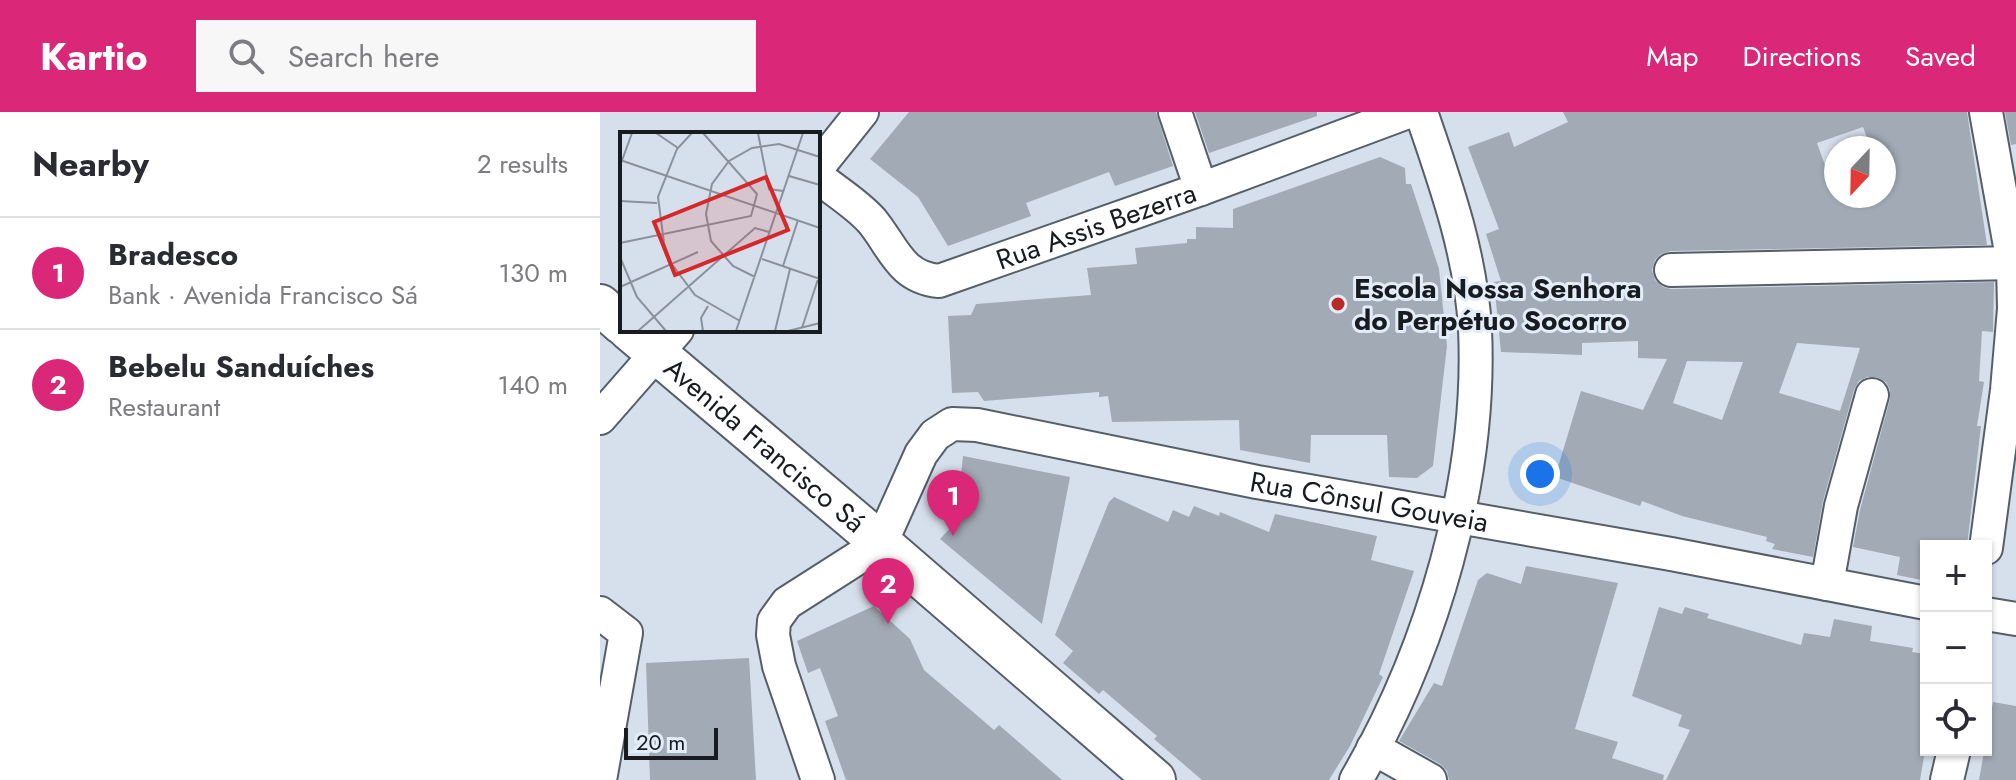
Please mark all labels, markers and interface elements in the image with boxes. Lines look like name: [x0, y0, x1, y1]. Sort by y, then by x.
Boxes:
search box: [196, 20, 756, 92]
text: Kartio: [40, 29, 148, 84]
icon: search: [224, 34, 268, 78]
text: Search here: [288, 35, 439, 78]
text: Map: [1646, 36, 1698, 77]
text: Directions: [1742, 36, 1861, 77]
text: Saved: [1905, 36, 1976, 77]
inset map: [620, 132, 820, 332]
north arrow: [1824, 136, 1896, 208]
text: Nearby: [32, 140, 149, 189]
text: 2 results: [477, 145, 568, 183]
street label: Rua Assis Bezerra: [990, 172, 1202, 280]
text: Bradesco: [108, 233, 238, 276]
text: 1: [51, 254, 65, 292]
text: 130 m: [498, 254, 568, 292]
place label: Escola Nossa Senhora do Perpétuo Socorro: [1354, 268, 1642, 341]
text: Bank · Avenida Francisco Sá: [108, 276, 418, 314]
marker: Escola Nossa Senhora do Perpétuo Socorro: [1329, 295, 1347, 313]
text: Bebelu Sanduíches: [108, 345, 374, 388]
street label: Avenida Francisco Sá: [655, 348, 875, 542]
text: 2: [49, 366, 67, 404]
text: 140 m: [497, 366, 568, 404]
text: Restaurant: [108, 388, 220, 426]
your location: [1520, 454, 1560, 494]
street label: Rua Cônsul Gouveia: [1247, 461, 1492, 542]
pin: 1: [927, 470, 979, 536]
map controls: [1920, 540, 1992, 756]
button: +: [1920, 540, 1992, 612]
pin: 2: [862, 558, 914, 624]
button: −: [1920, 612, 1992, 684]
button: locate: [1920, 684, 1992, 756]
scale bar: [624, 724, 718, 760]
text: 20 m: [636, 726, 685, 758]

